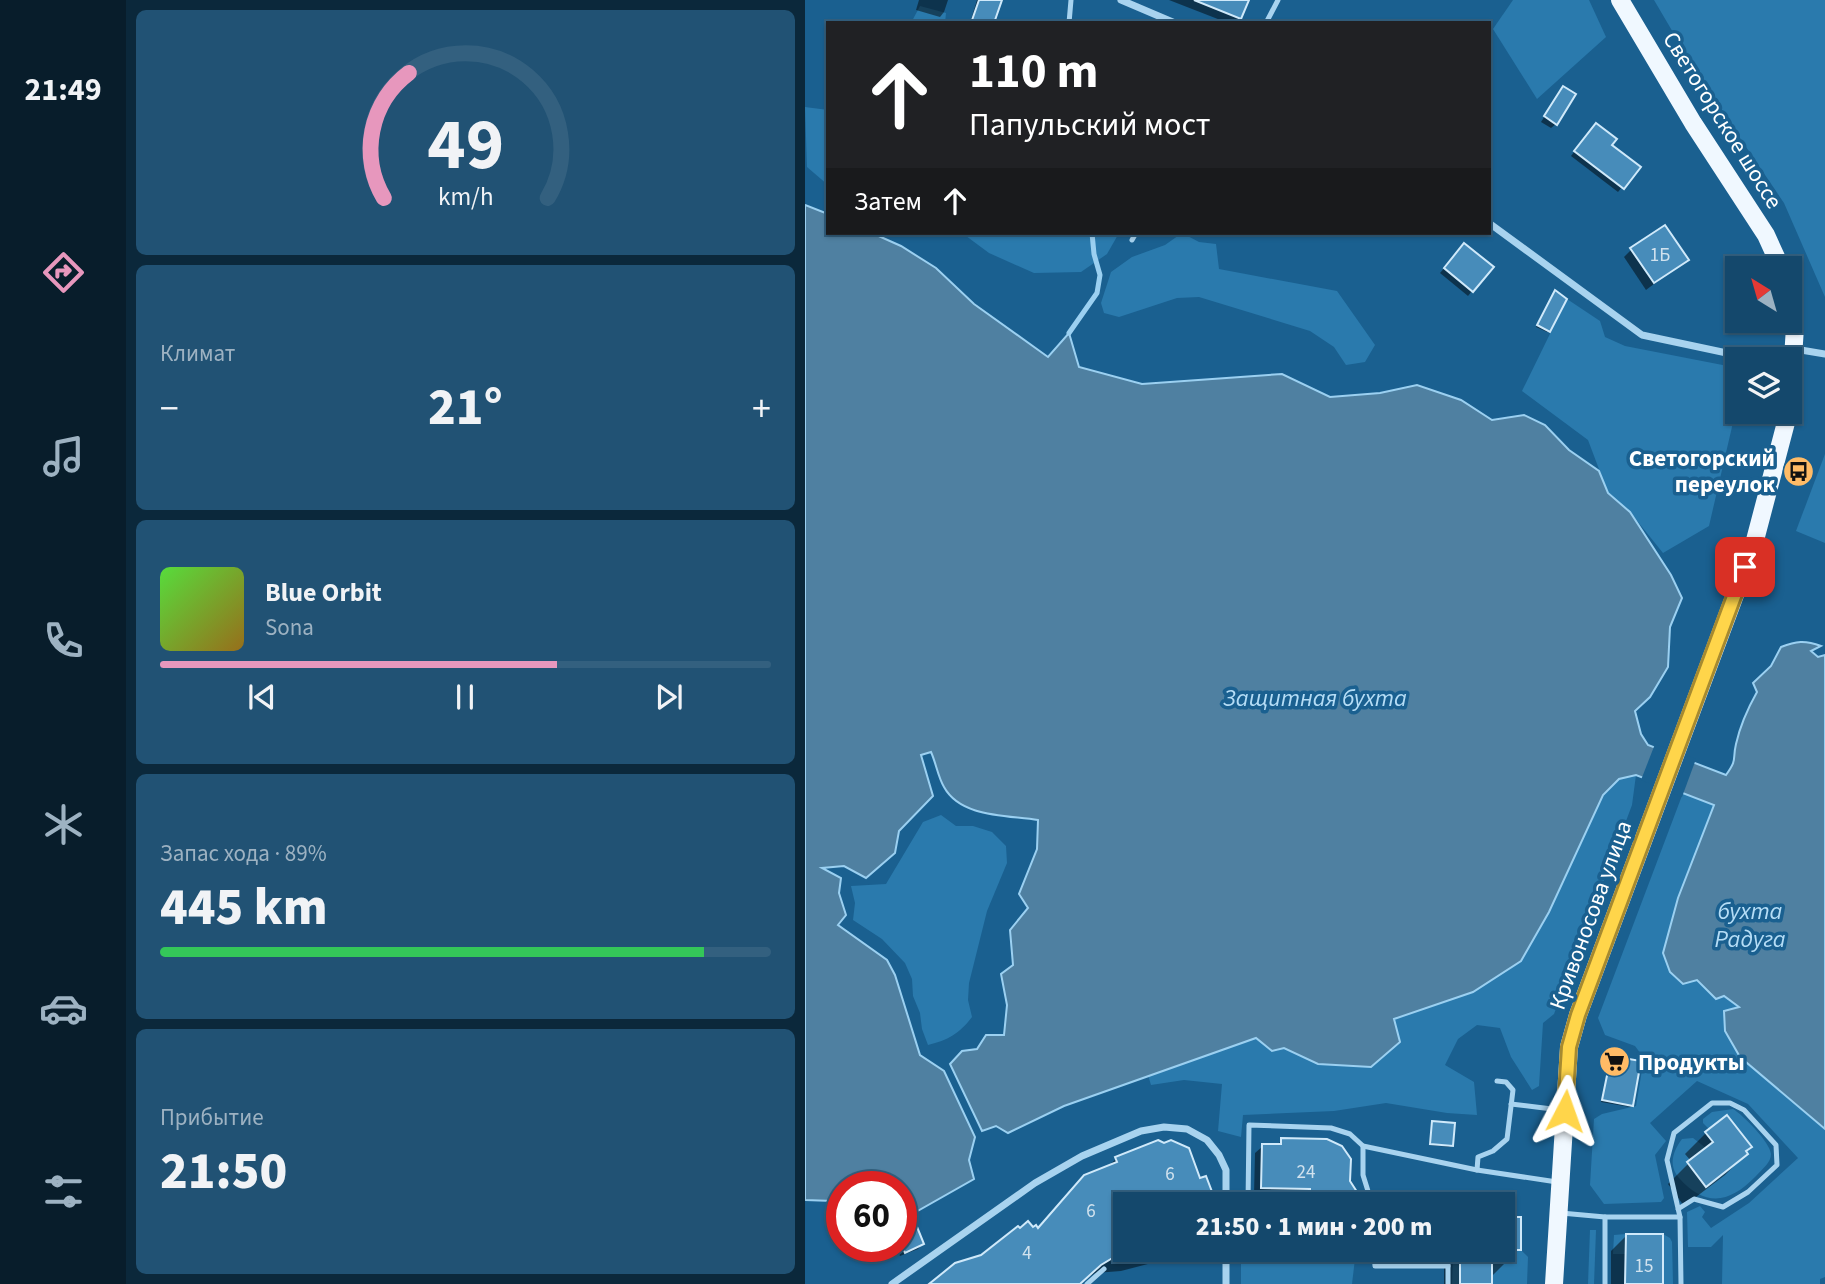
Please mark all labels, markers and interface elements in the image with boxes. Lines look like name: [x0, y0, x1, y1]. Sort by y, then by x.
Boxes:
street label: Светогорское шоссе: [1655, 25, 1790, 215]
text: 110 m: [969, 37, 1098, 107]
icon: ahead: [854, 49, 945, 140]
text: 21:49: [24, 67, 102, 113]
text: 49: [427, 94, 504, 198]
text: Папульский мост: [969, 102, 1210, 148]
text: km/h: [438, 179, 493, 215]
icon: ahead: [936, 182, 974, 220]
text: Затем: [854, 183, 922, 220]
house number: 1Б: [1650, 242, 1670, 269]
icon: directions: [39, 248, 88, 297]
north arrow: [1725, 256, 1803, 332]
map controls: [1725, 256, 1802, 424]
text: Климат: [160, 337, 235, 370]
button: layers: [1725, 347, 1802, 424]
text: 21°: [428, 371, 503, 445]
text: −: [160, 382, 179, 436]
text: +: [752, 382, 771, 436]
icon: music: [39, 432, 88, 481]
place label: Светогорский переулок: [1629, 442, 1775, 501]
bus stop icon: Светогорский переулок: [1781, 454, 1815, 488]
pin: [1715, 537, 1775, 597]
icon: arrive: [1726, 548, 1764, 586]
text: Blue Orbit: [265, 574, 382, 611]
text: Sona: [265, 611, 314, 644]
icon: phone: [39, 616, 88, 665]
icon: previous: [243, 678, 281, 716]
icon: pause: [446, 678, 484, 716]
icon: next: [650, 678, 688, 716]
water label: Защитная бухта: [1223, 681, 1407, 716]
icon: climate: [39, 800, 88, 849]
street label: Кривоносова улица: [1541, 816, 1640, 1014]
text: Запас хода · 89%: [160, 837, 327, 870]
text: 445 km: [160, 871, 328, 945]
water label: бухта Радуга: [1714, 894, 1786, 957]
icon: car: [39, 984, 88, 1033]
supermarket icon: Продукты: [1598, 1045, 1632, 1079]
place label: Продукты: [1638, 1046, 1745, 1079]
position arrow: [1528, 1074, 1602, 1148]
text: Прибытие: [160, 1101, 264, 1134]
text: 21:50: [160, 1135, 287, 1209]
house number: 24: [1297, 1159, 1315, 1186]
house number: 6: [1165, 1161, 1175, 1188]
icon: filters: [39, 1167, 88, 1216]
speed limit sign: 60: [826, 1171, 917, 1262]
house number: 6: [1086, 1198, 1096, 1225]
text: 21:50 · 1 мин · 200 m: [1196, 1208, 1432, 1245]
house number: 4: [1022, 1240, 1032, 1267]
house number: 15: [1635, 1253, 1653, 1280]

